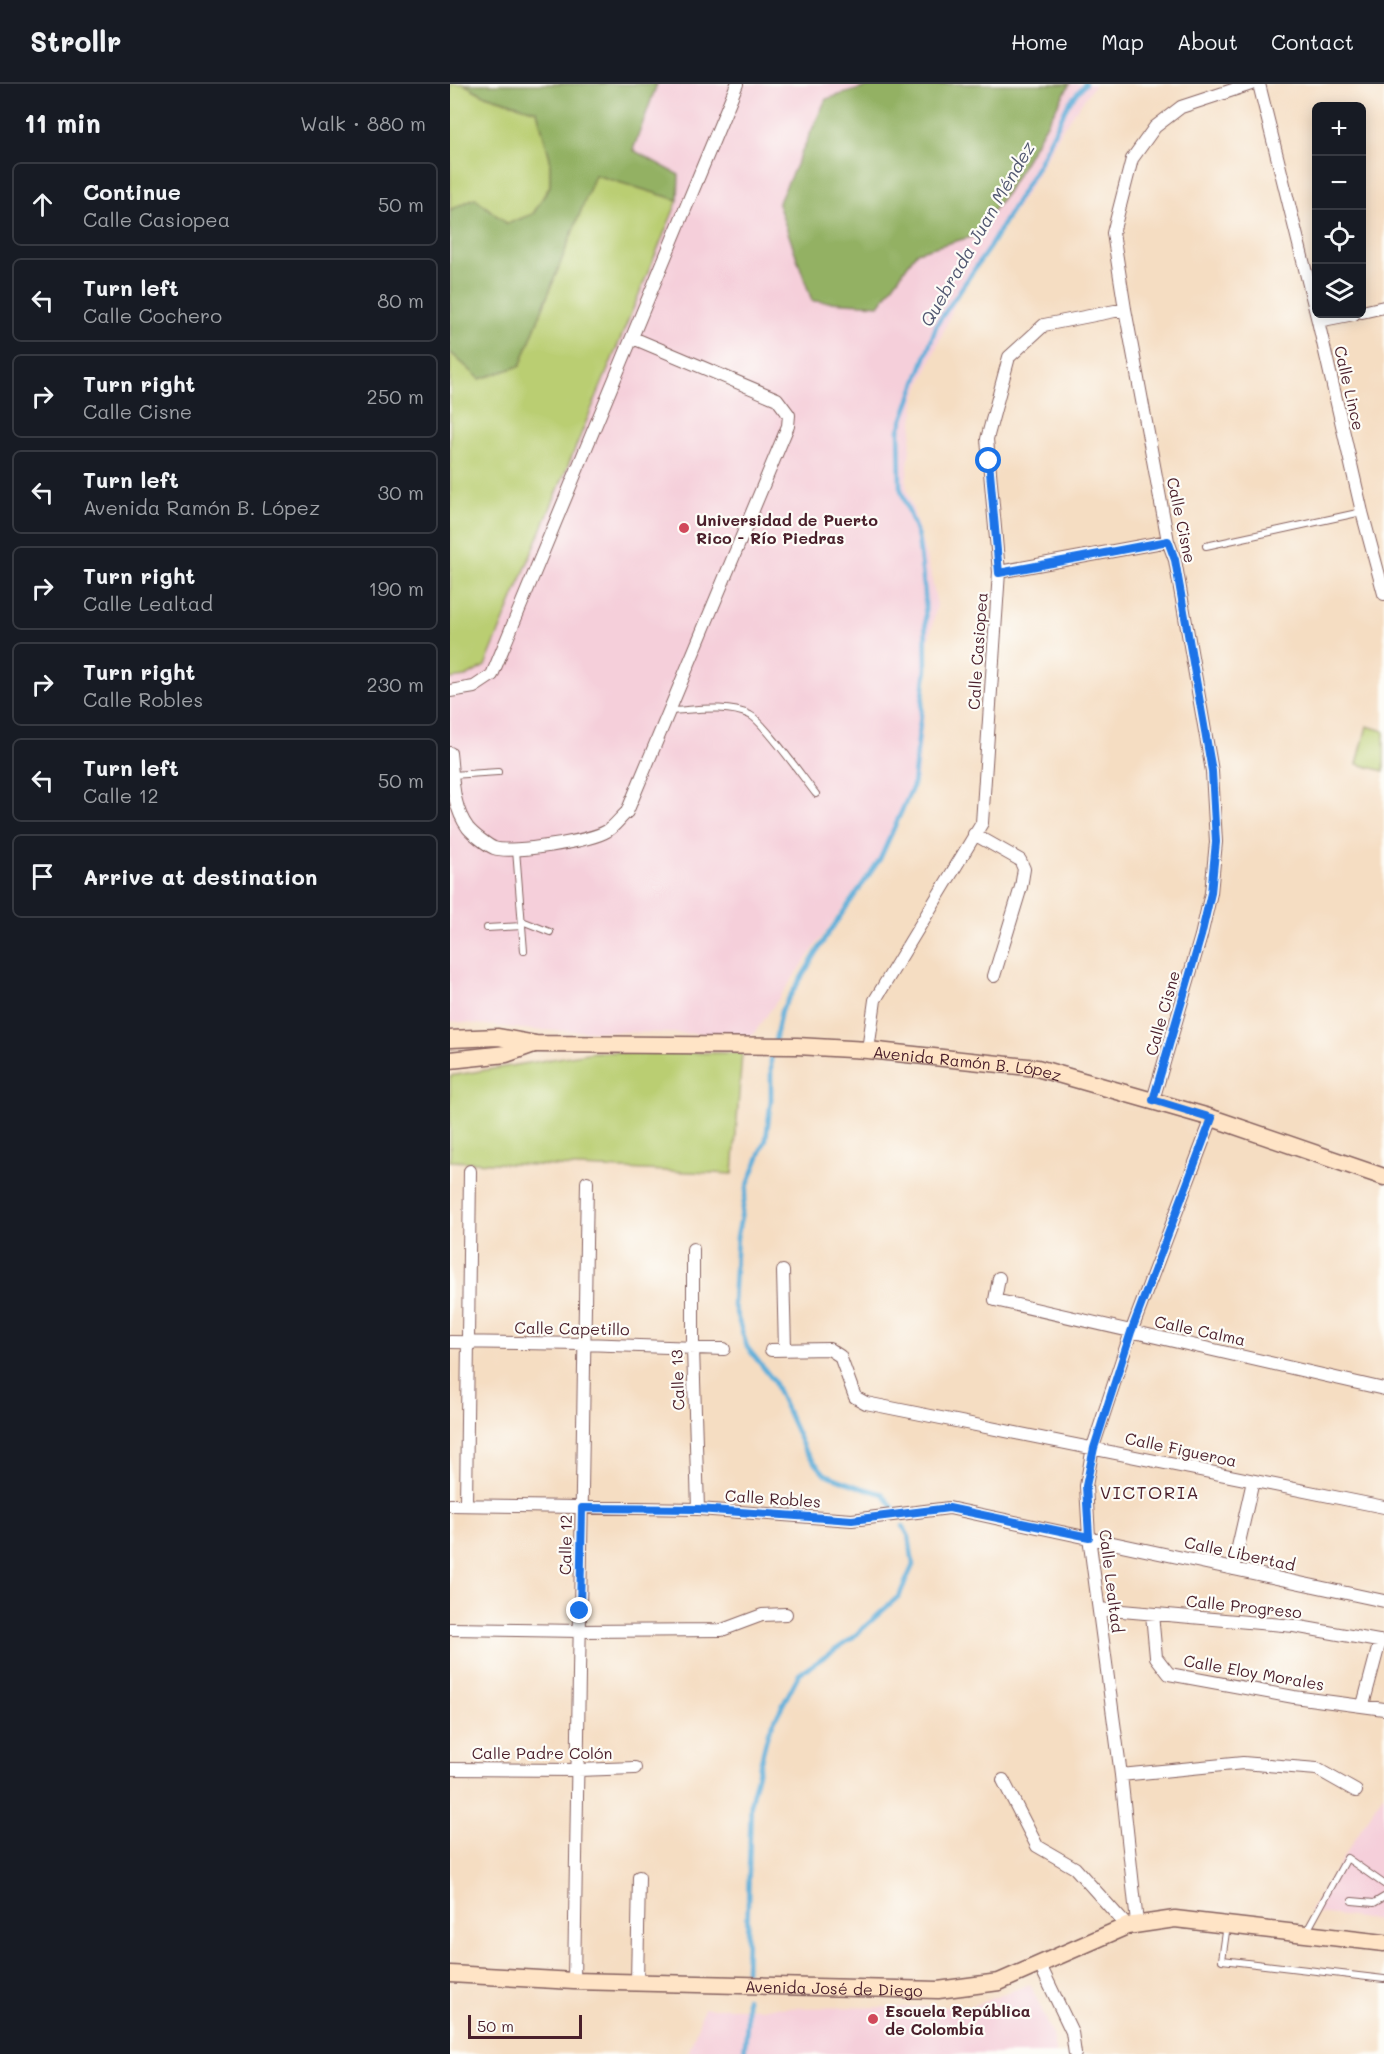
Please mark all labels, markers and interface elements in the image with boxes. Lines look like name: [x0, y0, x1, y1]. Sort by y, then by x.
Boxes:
text: Strollr: [30, 23, 121, 59]
text: Home: [1011, 28, 1068, 55]
text: Map: [1101, 28, 1144, 55]
text: About: [1177, 28, 1238, 55]
text: Contact: [1271, 28, 1354, 55]
map controls: [1312, 102, 1366, 318]
button: +: [1312, 102, 1366, 156]
text: 11 min: [24, 106, 101, 140]
text: Walk · 880 m: [300, 110, 426, 136]
water label: Quebrada Juan Méndez: [914, 136, 1040, 331]
button: −: [1312, 156, 1366, 210]
text: Continue: [83, 177, 181, 206]
icon: ahead: [26, 188, 59, 221]
text: 50 m: [378, 191, 424, 217]
text: Calle Casiopea: [83, 206, 230, 232]
button: locate: [1312, 210, 1366, 264]
button: layers: [1312, 264, 1366, 318]
text: Turn left: [83, 273, 179, 302]
icon: left: [26, 284, 59, 317]
text: 80 m: [377, 287, 424, 313]
text: Calle Cochero: [83, 302, 222, 328]
street label: Calle Lince: [1330, 344, 1370, 432]
text: Turn right: [83, 369, 195, 398]
icon: right: [26, 380, 59, 413]
text: 250 m: [367, 383, 424, 409]
text: Calle Cisne: [83, 398, 192, 424]
route start: [975, 447, 1001, 473]
text: Turn left: [83, 465, 179, 494]
street label: Calle Cisne: [1163, 475, 1201, 565]
icon: left: [26, 476, 59, 509]
text: 30 m: [378, 479, 424, 505]
text: Avenida Ramón B. López: [83, 494, 320, 520]
place label: Universidad de Puerto Rico - Río Piedras: [696, 509, 878, 548]
marker: Universidad de Puerto Rico - Río Piedras: [677, 521, 691, 535]
text: Turn right: [83, 561, 195, 590]
icon: right: [26, 572, 59, 605]
text: 190 m: [369, 575, 424, 601]
text: Calle Lealtad: [83, 590, 213, 616]
street label: Calle Casiopea: [962, 592, 992, 710]
text: Turn right: [83, 657, 195, 686]
icon: right: [26, 668, 59, 701]
text: 230 m: [366, 671, 424, 697]
text: Calle Robles: [83, 686, 203, 712]
text: Turn left: [83, 753, 179, 782]
icon: left: [26, 764, 59, 797]
text: 50 m: [378, 767, 424, 793]
text: Calle 12: [83, 782, 159, 808]
icon: arrive: [26, 860, 59, 893]
text: Arrive at destination: [83, 862, 318, 891]
street label: Calle Cisne: [1140, 968, 1184, 1058]
street label: Avenida Ramón B. López: [872, 1040, 1064, 1085]
street label: Calle Calma: [1153, 1310, 1247, 1350]
street label: Calle Capetillo: [514, 1316, 630, 1340]
street label: Calle 13: [665, 1349, 689, 1411]
street label: Calle Figueroa: [1123, 1427, 1239, 1471]
district label: VICTORIA: [1100, 1480, 1200, 1504]
street label: Calle Robles: [724, 1484, 822, 1512]
street label: Calle 12: [554, 1515, 576, 1575]
street label: Calle Lealtad: [1095, 1528, 1129, 1634]
street label: Calle Libertad: [1183, 1531, 1297, 1575]
street label: Calle Progreso: [1185, 1589, 1303, 1623]
route end: [566, 1597, 592, 1623]
street label: Calle Eloy Morales: [1182, 1649, 1326, 1695]
street label: Calle Padre Colón: [472, 1742, 612, 1763]
street label: Avenida José de Diego: [745, 1975, 923, 2000]
place label: Escuela República de Colombia: [885, 2000, 1031, 2039]
scale bar: [468, 2012, 582, 2040]
marker: Escuela República de Colombia: [866, 2012, 880, 2026]
text: 50 m: [477, 2015, 514, 2036]

